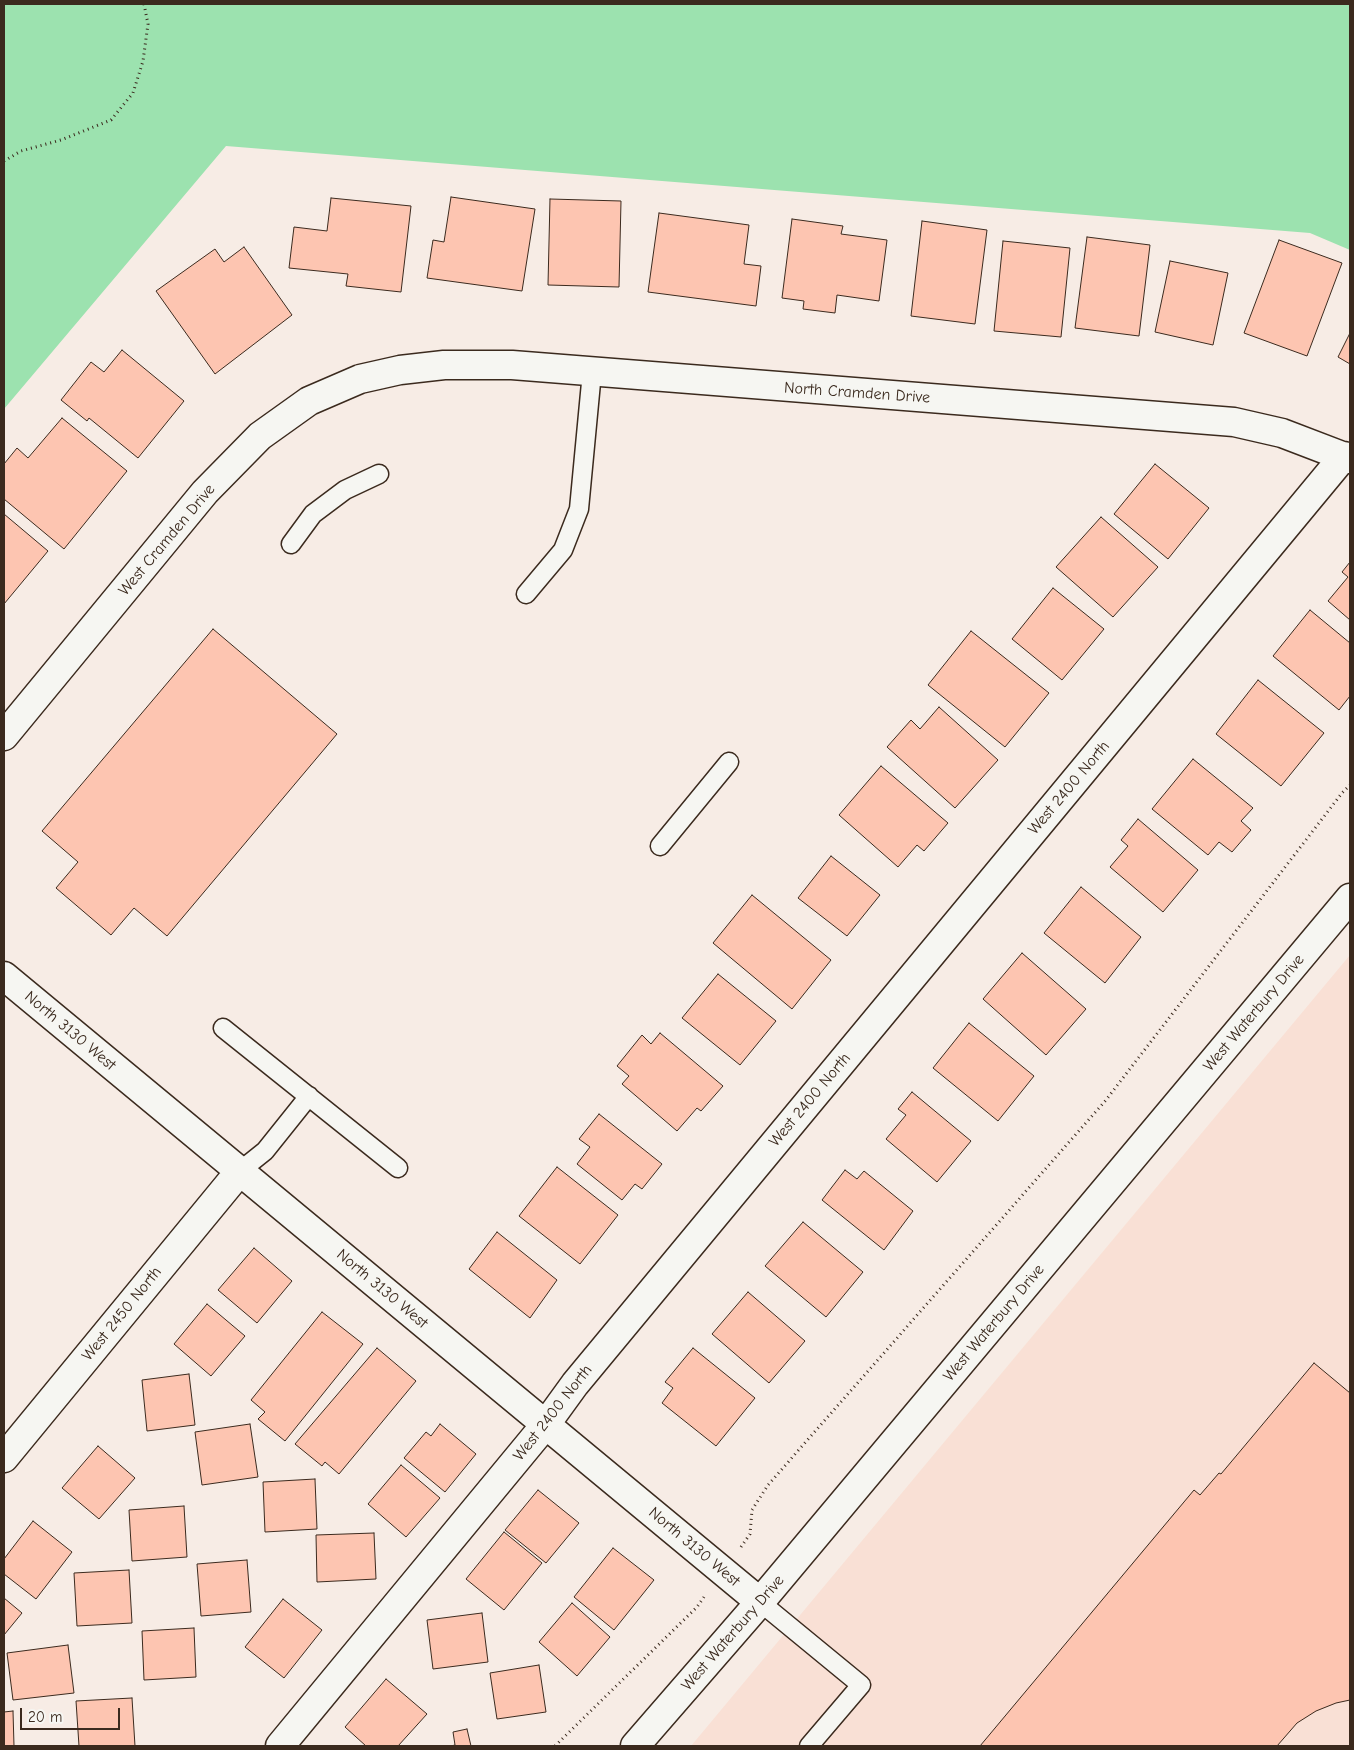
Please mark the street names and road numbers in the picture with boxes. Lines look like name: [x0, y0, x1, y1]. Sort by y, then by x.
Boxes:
street label: North Cramden Drive: [783, 378, 931, 408]
street label: West Cramden Drive: [115, 480, 219, 600]
street label: West 2400 North: [1024, 737, 1114, 839]
street label: West Waterbury Drive: [1199, 951, 1309, 1075]
street label: North 3130 West: [20, 987, 120, 1075]
street label: West 2400 North: [765, 1049, 855, 1151]
street label: North 3130 West: [332, 1245, 432, 1333]
street label: West Waterbury Drive: [939, 1261, 1049, 1385]
street label: West 2450 North: [78, 1263, 166, 1365]
street label: West 2400 North: [510, 1361, 596, 1465]
street label: North 3130 West: [644, 1503, 744, 1591]
street label: West Waterbury Drive: [678, 1571, 788, 1695]

